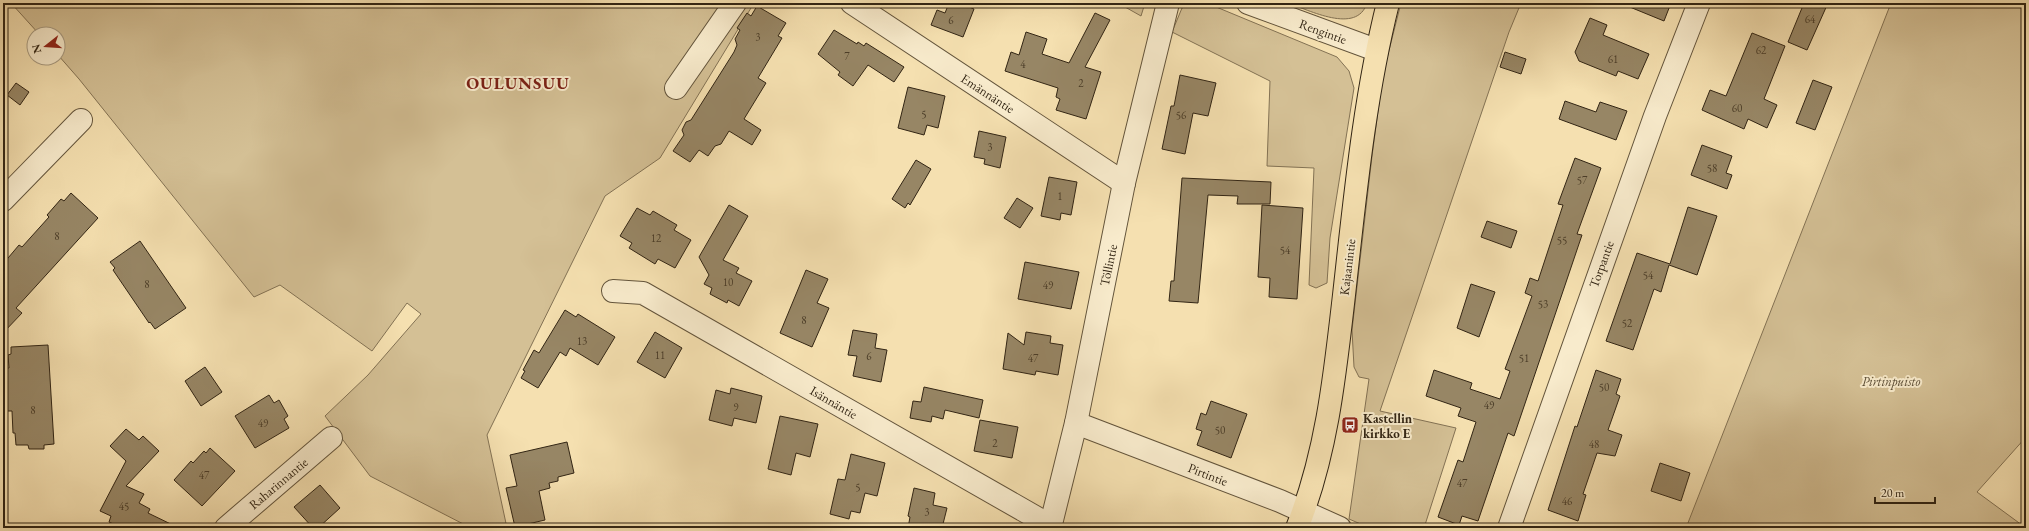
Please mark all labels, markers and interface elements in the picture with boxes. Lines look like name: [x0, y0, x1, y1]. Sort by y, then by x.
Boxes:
house number: 64: [1805, 12, 1816, 26]
house number: 6: [948, 13, 954, 27]
street label: Rengintie: [1297, 15, 1349, 48]
north arrow: [26, 26, 66, 66]
house number: 3: [755, 30, 761, 44]
text: N: [28, 43, 44, 55]
house number: 62: [1756, 43, 1767, 57]
house number: 7: [844, 49, 850, 63]
house number: 61: [1608, 52, 1618, 66]
house number: 4: [1020, 57, 1026, 71]
street label: Emännäntie: [958, 70, 1018, 117]
district label: OULUNSUU: [466, 72, 570, 94]
house number: 2: [1078, 76, 1084, 90]
house number: 60: [1732, 101, 1742, 115]
house number: 5: [921, 107, 927, 121]
house number: 56: [1176, 108, 1187, 122]
house number: 3: [987, 140, 993, 154]
house number: 58: [1707, 161, 1717, 175]
house number: 57: [1577, 173, 1588, 187]
house number: 1: [1057, 189, 1063, 203]
house number: 8: [54, 229, 60, 243]
house number: 12: [651, 231, 662, 245]
house number: 55: [1557, 233, 1567, 247]
street label: Kajaanintie: [1336, 238, 1359, 296]
street label: Torpantie: [1585, 238, 1618, 290]
street label: Töllintie: [1096, 243, 1121, 288]
house number: 54: [1280, 243, 1291, 257]
house number: 54: [1643, 268, 1654, 282]
house number: 10: [723, 275, 733, 289]
house number: 8: [144, 277, 150, 291]
house number: 49: [1043, 278, 1054, 292]
house number: 53: [1538, 297, 1548, 311]
house number: 8: [801, 313, 807, 327]
house number: 52: [1622, 316, 1633, 330]
house number: 13: [577, 334, 587, 348]
house number: 11: [655, 348, 665, 362]
house number: 6: [866, 349, 872, 363]
house number: 47: [1028, 351, 1039, 365]
house number: 51: [1519, 351, 1529, 365]
park label: Pirtinpuisto: [1862, 373, 1920, 390]
house number: 50: [1599, 380, 1609, 394]
street label: Isännäntie: [807, 382, 860, 423]
house number: 49: [1484, 398, 1495, 412]
house number: 9: [733, 400, 739, 414]
house number: 8: [30, 403, 36, 417]
place label: Kastellin kirkko E: [1363, 410, 1413, 442]
bus stop icon: Kastellin kirkko E: [1340, 415, 1360, 435]
house number: 49: [258, 416, 269, 430]
house number: 50: [1215, 423, 1225, 437]
house number: 2: [992, 436, 998, 450]
house number: 48: [1589, 437, 1599, 451]
street label: Raharinnantie: [245, 454, 311, 513]
street label: Pirtintie: [1186, 459, 1230, 490]
house number: 47: [199, 468, 210, 482]
house number: 47: [1457, 476, 1468, 490]
scale bar: [1875, 479, 1935, 505]
house number: 5: [855, 480, 861, 494]
text: 20 m: [1881, 485, 1905, 501]
house number: 46: [1562, 494, 1573, 508]
house number: 45: [119, 499, 129, 513]
house number: 3: [924, 505, 930, 519]

